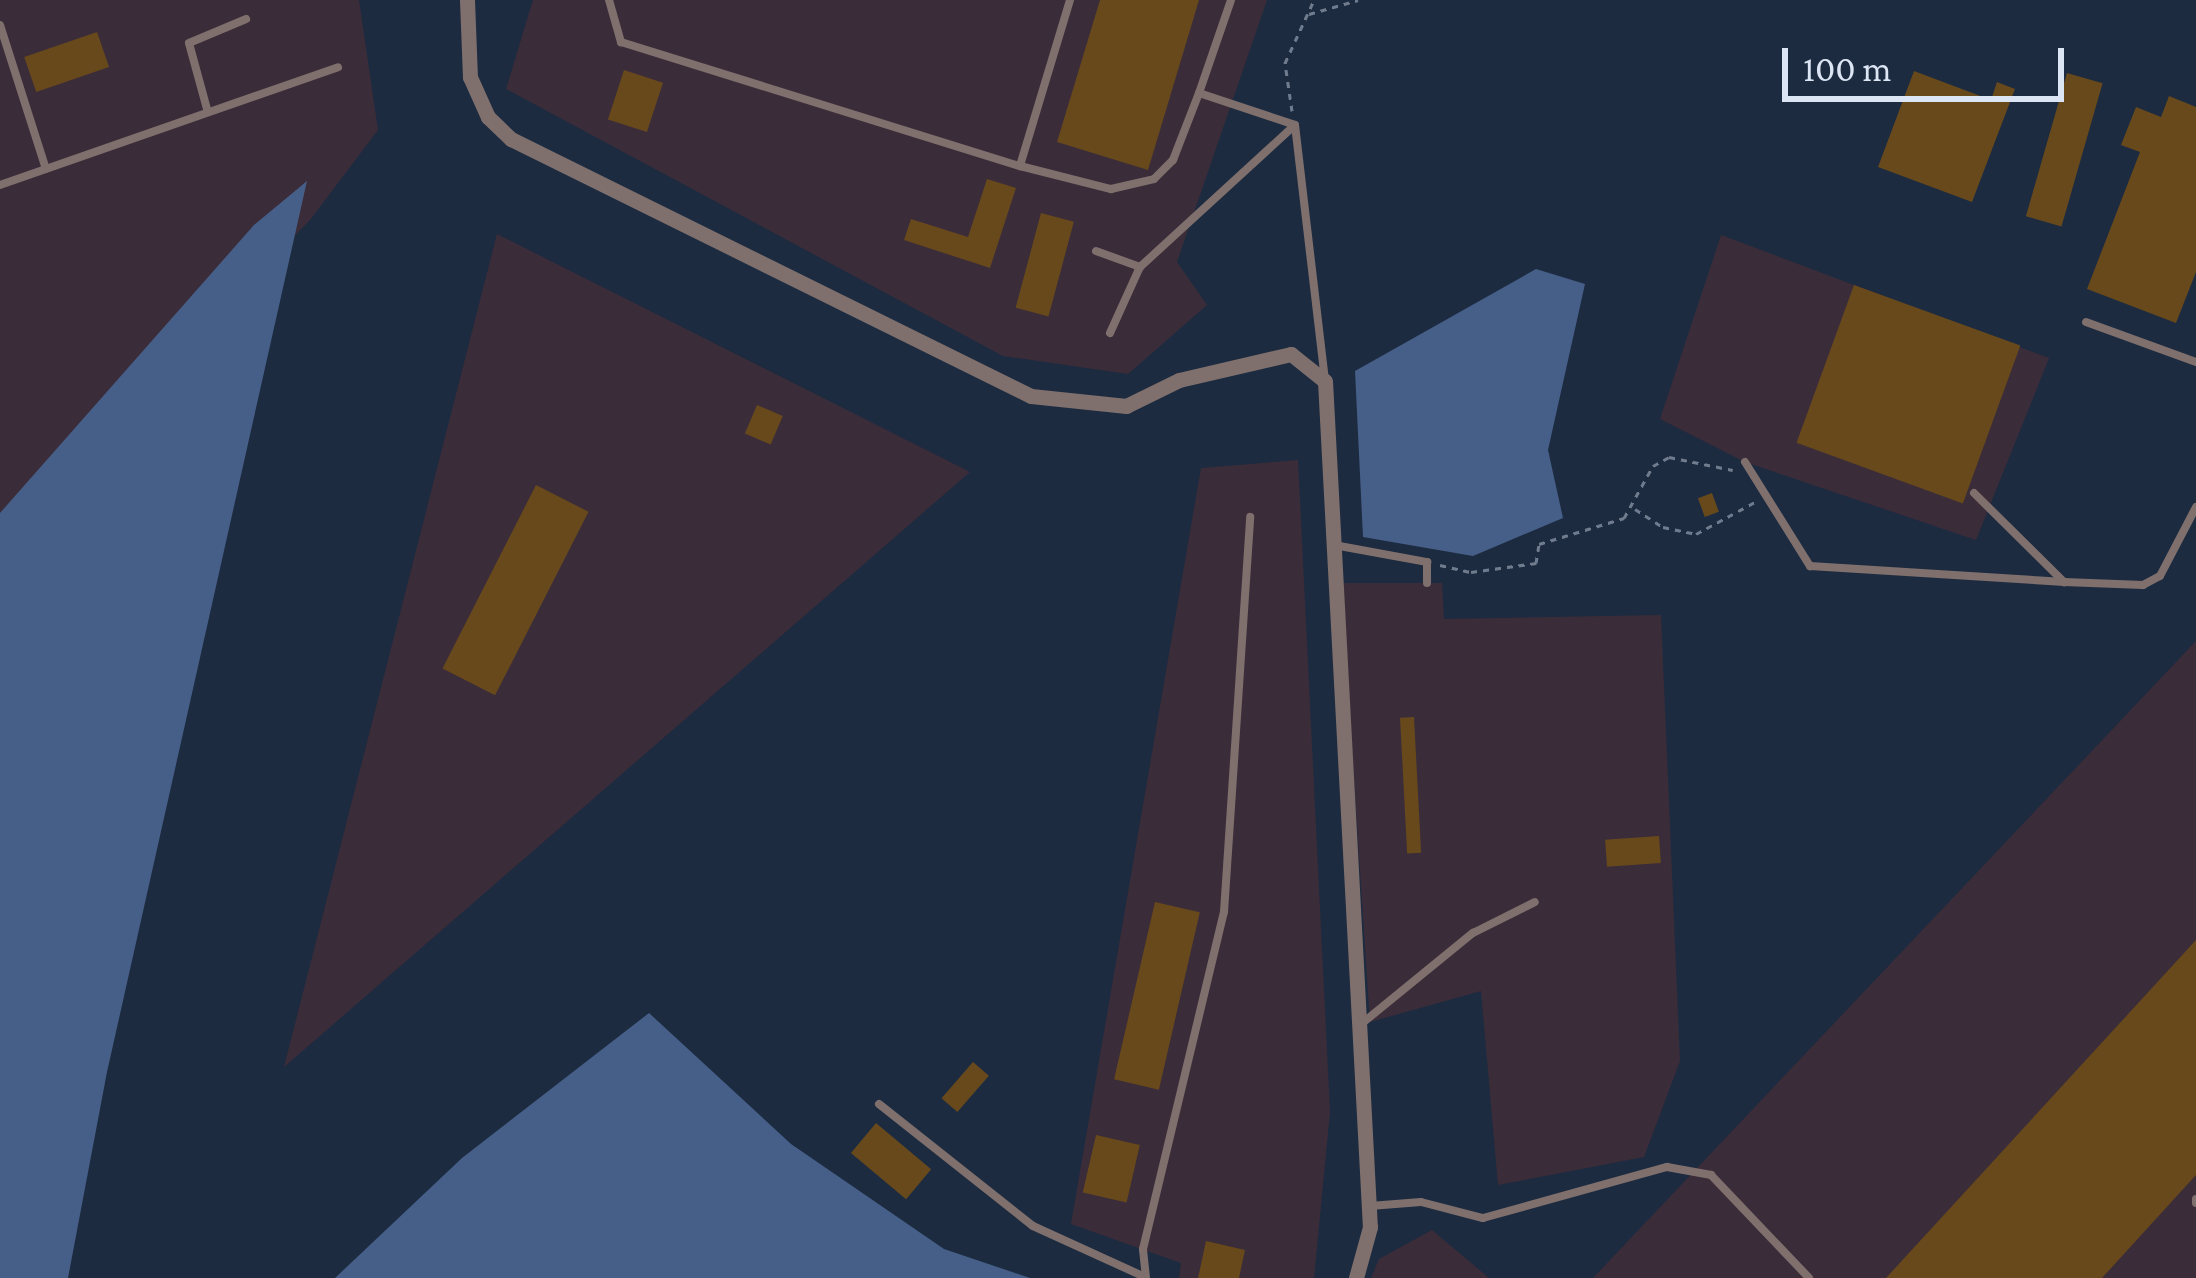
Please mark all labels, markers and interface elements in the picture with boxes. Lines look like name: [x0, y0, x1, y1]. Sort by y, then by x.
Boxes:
scale bar: [1788, 24, 2070, 98]
text: 100 m: [1803, 49, 1891, 89]

